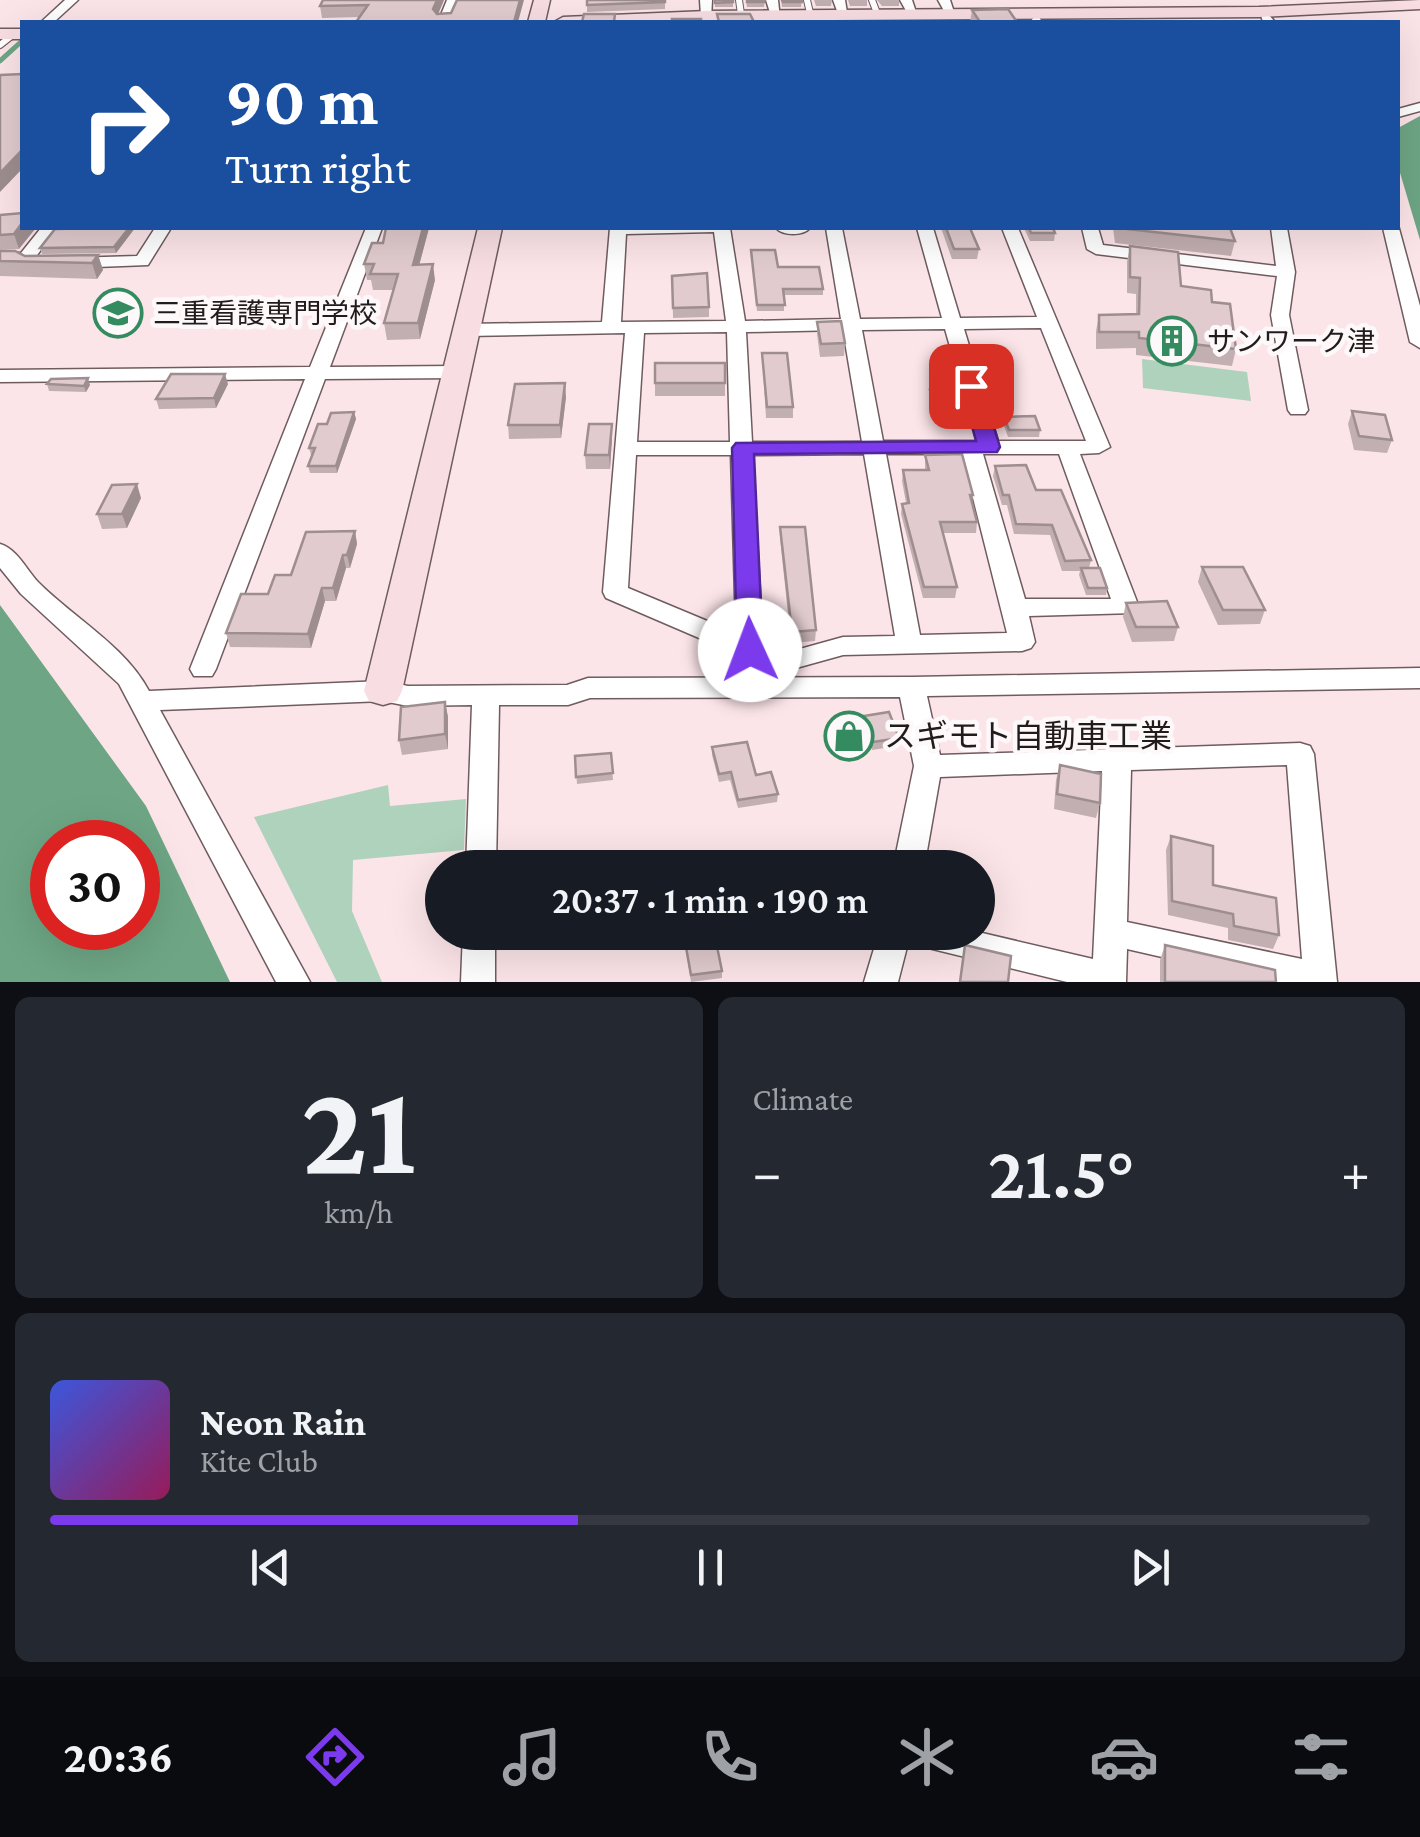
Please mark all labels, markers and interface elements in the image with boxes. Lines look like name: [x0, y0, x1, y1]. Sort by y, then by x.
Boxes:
icon: right: [60, 60, 190, 190]
text: 90 m: [225, 61, 378, 139]
text: Turn right: [225, 143, 410, 193]
school or university icon: 三重看護専門学校: [92, 287, 144, 339]
place label: 三重看護専門学校: [153, 298, 377, 329]
building icon: サンワーク津: [1146, 315, 1198, 367]
place label: サンワーク津: [1207, 326, 1375, 357]
pin: [929, 344, 1014, 429]
icon: arrive: [944, 359, 999, 414]
position arrow: [698, 598, 802, 702]
shop icon: スギモト自動車工業: [823, 710, 875, 762]
place label: スギモト自動車工業: [884, 718, 1172, 754]
speed limit sign: 30: [30, 820, 160, 950]
text: 20:37 · 1 min · 190 m: [552, 879, 868, 921]
text: 21: [301, 1056, 416, 1201]
text: Climate: [753, 1081, 853, 1117]
text: 21.5°: [988, 1131, 1135, 1214]
text: −: [753, 1142, 782, 1203]
text: +: [1341, 1142, 1370, 1203]
text: km/h: [324, 1194, 393, 1230]
text: Neon Rain: [200, 1401, 366, 1443]
text: Kite Club: [200, 1443, 318, 1479]
icon: previous: [243, 1540, 298, 1595]
icon: pause: [683, 1540, 738, 1595]
icon: next: [1123, 1540, 1178, 1595]
icon: directions: [300, 1722, 370, 1792]
icon: music: [497, 1722, 567, 1792]
icon: phone: [695, 1722, 765, 1792]
icon: climate: [892, 1722, 962, 1792]
icon: car: [1089, 1722, 1159, 1792]
icon: filters: [1286, 1722, 1356, 1792]
text: 20:36: [64, 1732, 173, 1782]

